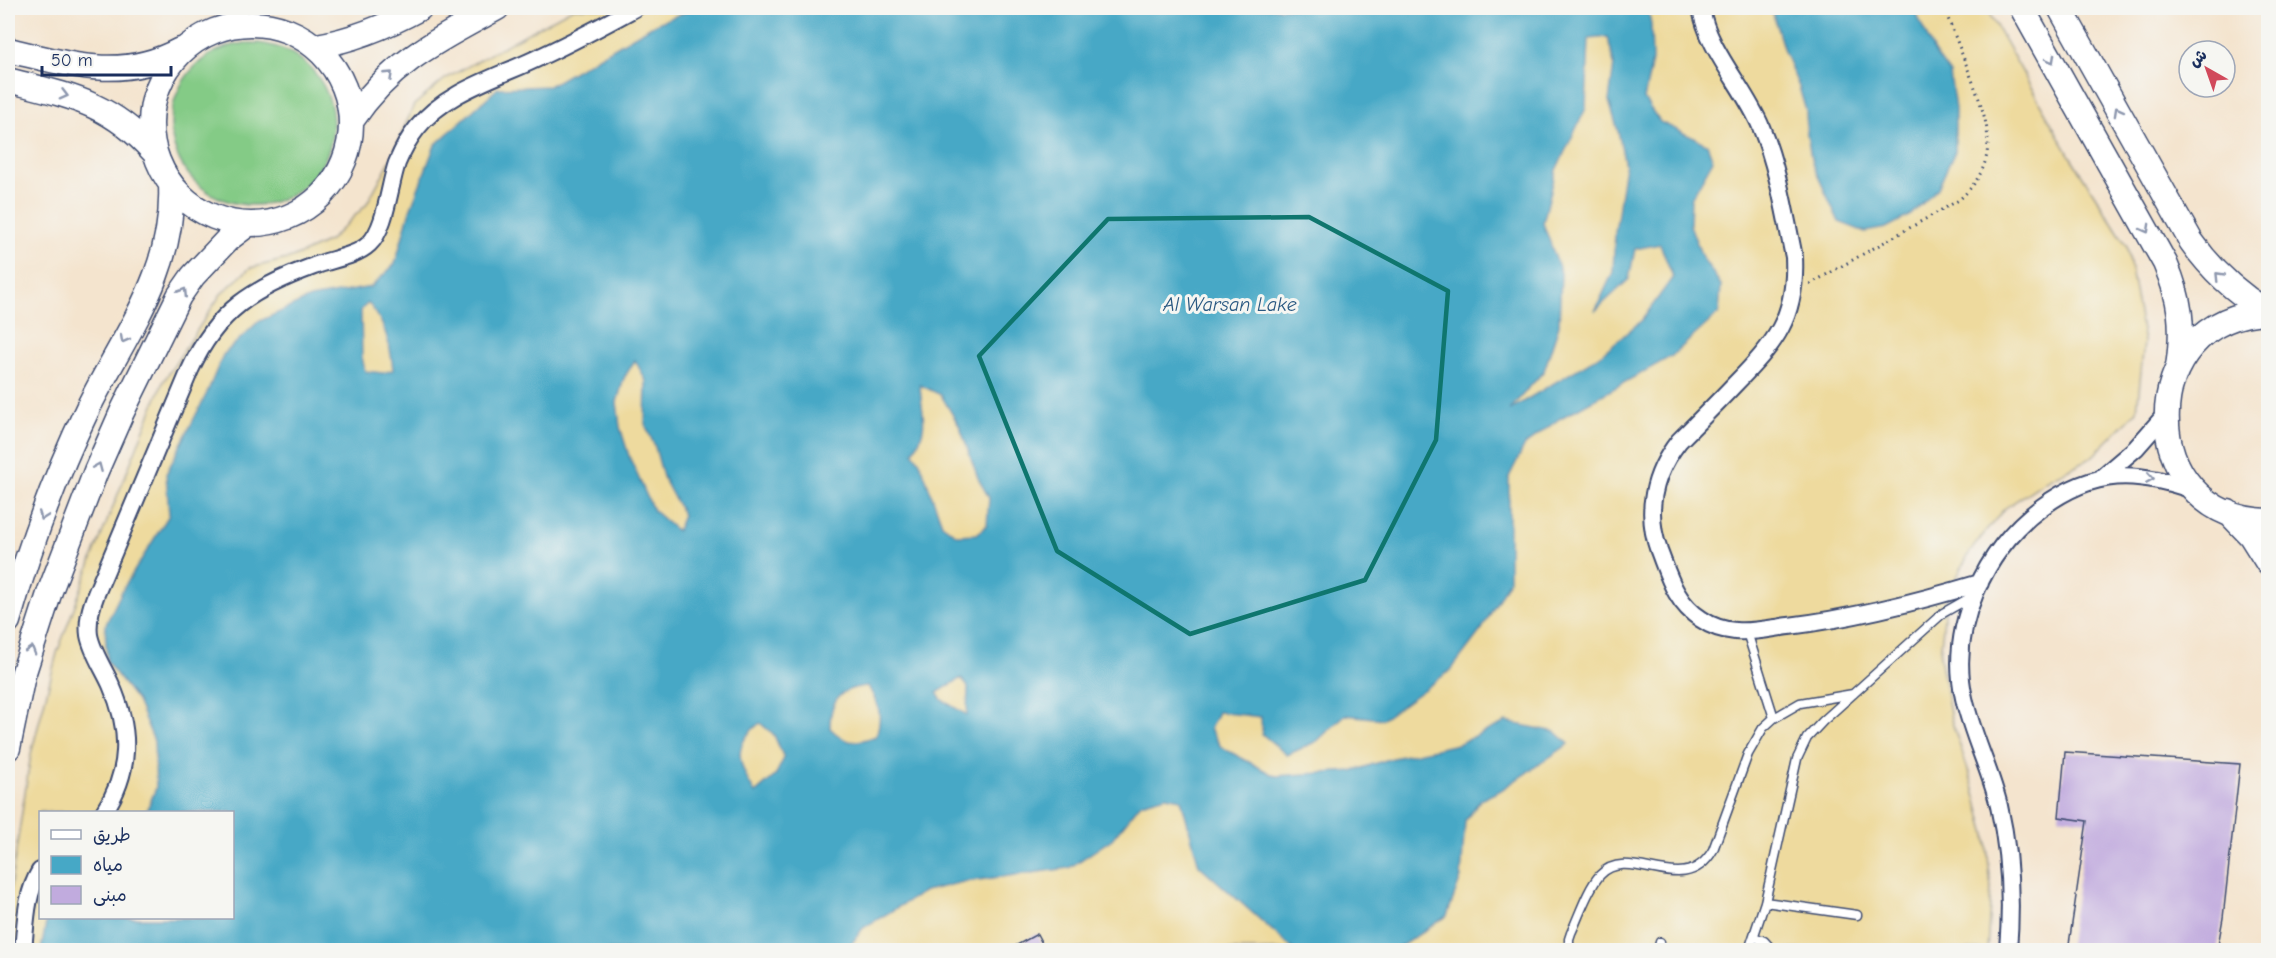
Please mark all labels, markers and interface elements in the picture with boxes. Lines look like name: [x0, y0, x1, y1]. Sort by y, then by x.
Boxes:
scale bar: [42, 39, 171, 77]
north arrow: [2177, 39, 2237, 99]
text: ش: [2185, 46, 2211, 71]
text: 50 m: [51, 50, 93, 71]
one-way arrow: [2044, 52, 2055, 63]
one-way arrow: [383, 71, 393, 82]
one-way arrow: [59, 87, 69, 100]
one-way arrow: [2114, 107, 2125, 117]
one-way arrow: [2139, 223, 2150, 233]
one-way arrow: [2216, 273, 2227, 284]
one-way arrow: [175, 288, 187, 298]
water label: Al Warsan Lake: [1162, 293, 1297, 316]
one-way arrow: [120, 333, 132, 344]
one-way arrow: [91, 462, 103, 473]
one-way arrow: [2146, 472, 2155, 484]
one-way arrow: [38, 510, 51, 521]
one-way arrow: [24, 645, 36, 656]
legend: [39, 811, 234, 919]
text: طريق: [93, 825, 131, 846]
text: مياه: [93, 855, 123, 876]
text: مبنى: [93, 885, 127, 906]

